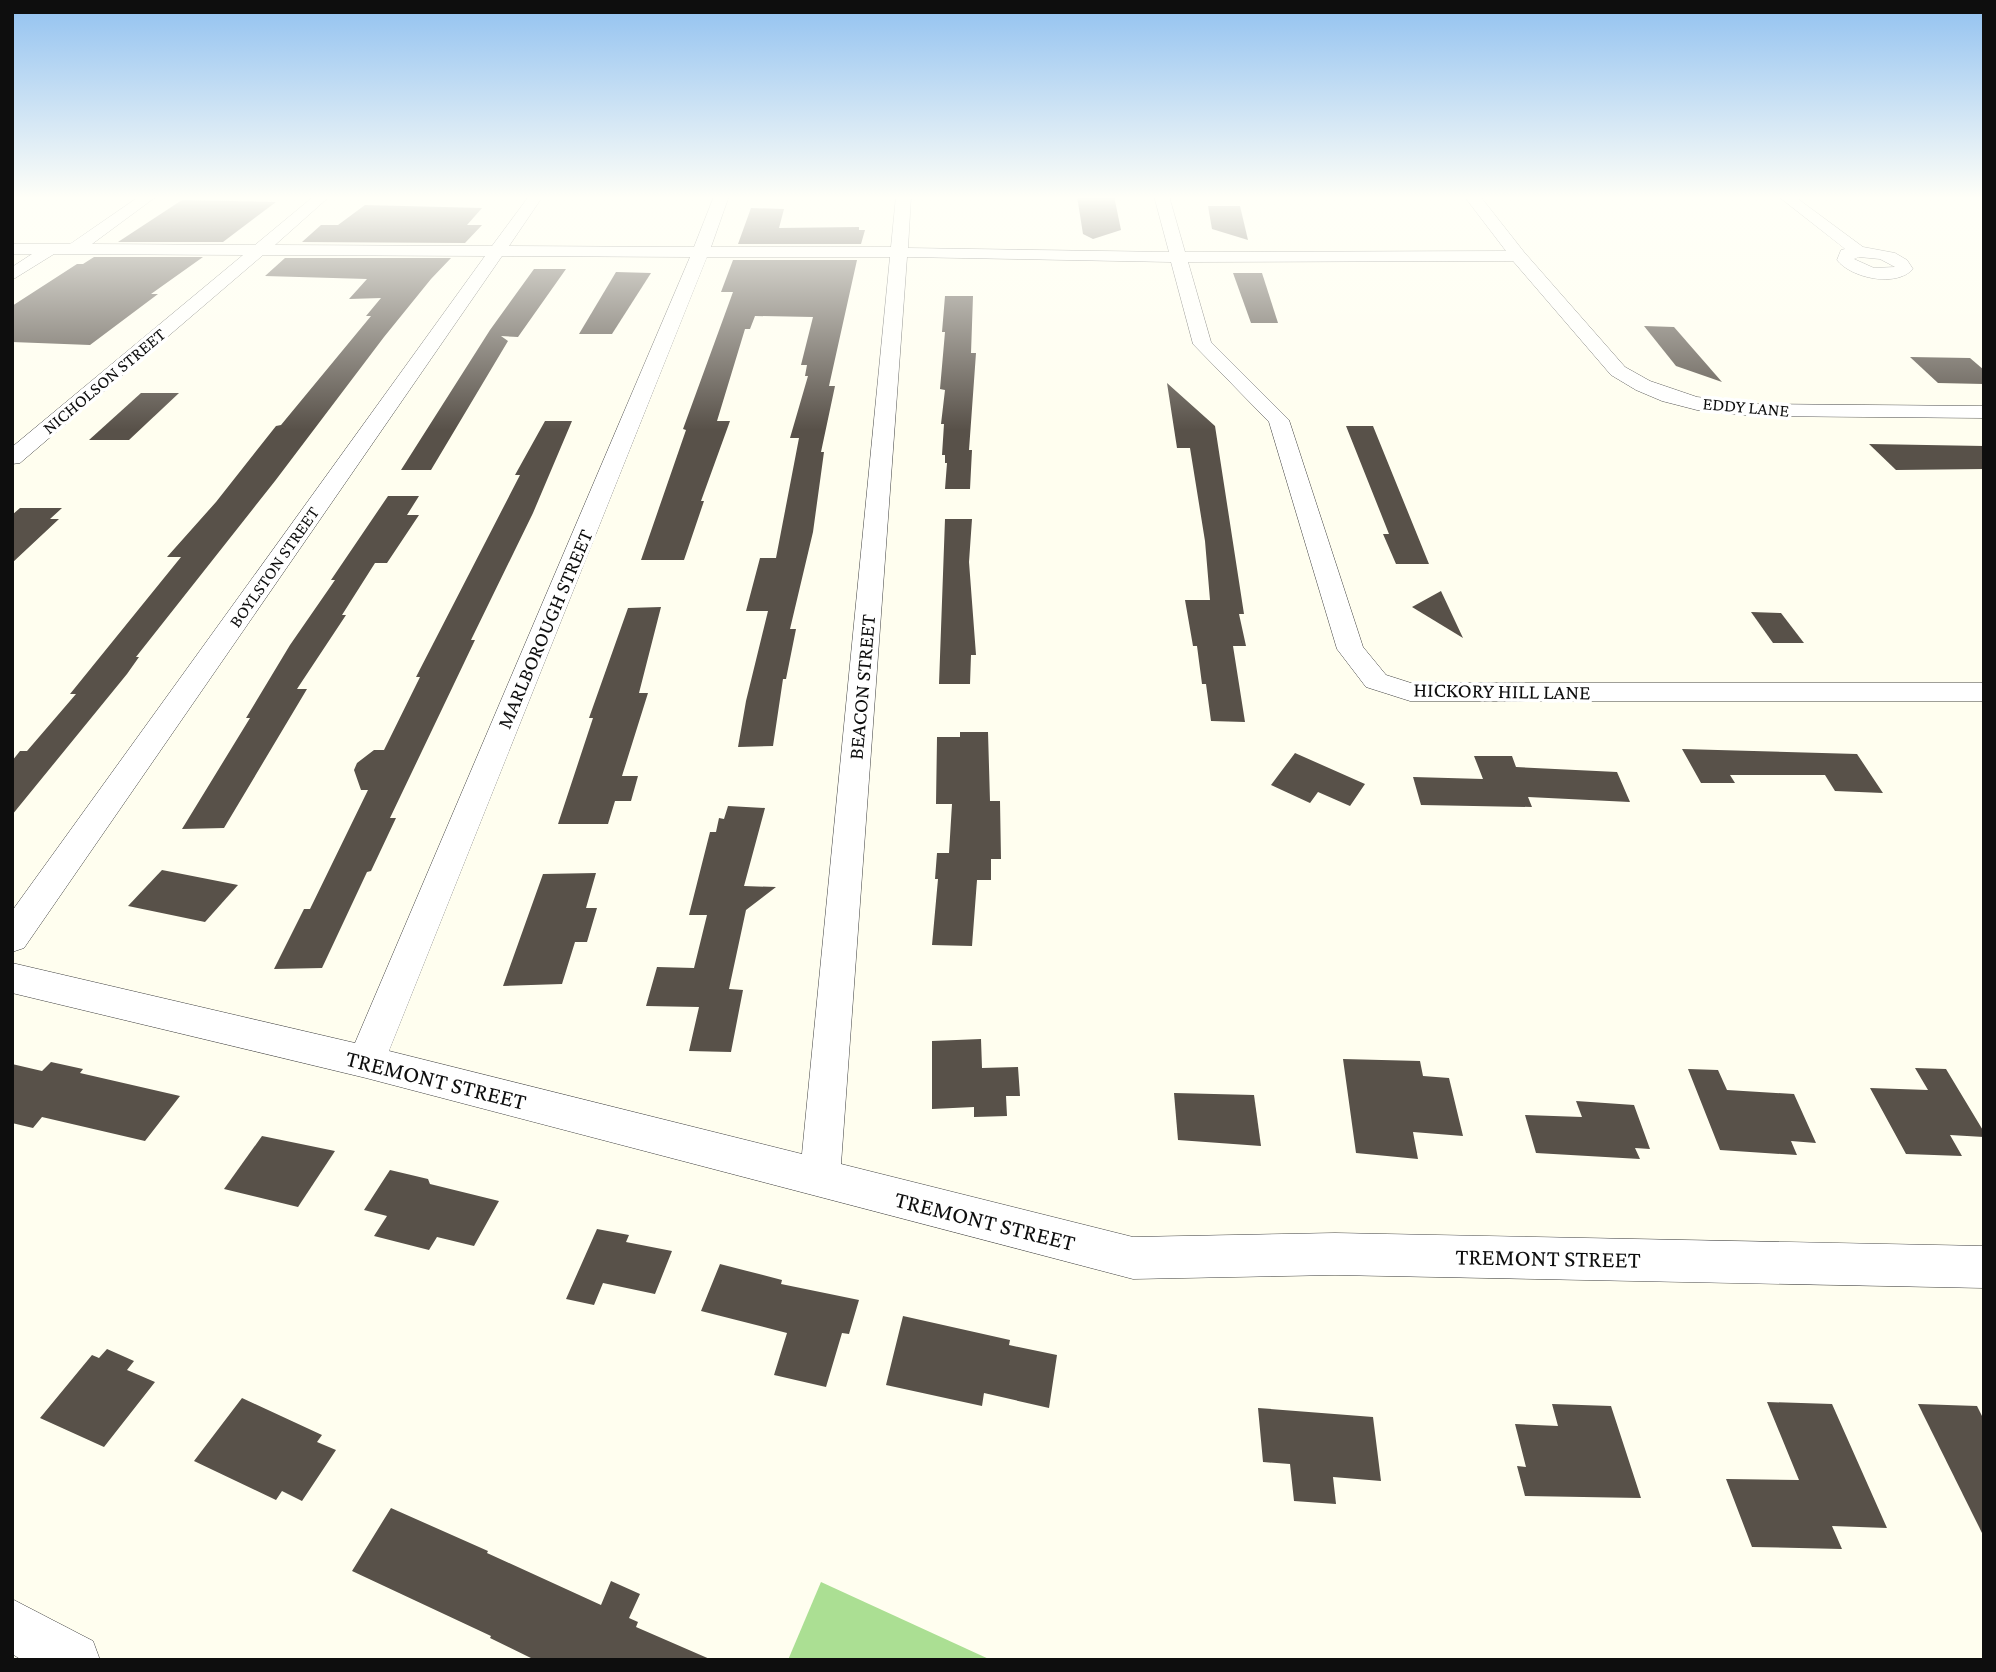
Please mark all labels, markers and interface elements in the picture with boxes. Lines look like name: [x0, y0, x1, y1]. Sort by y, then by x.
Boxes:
street label: NICHOLSON STREET: [39, 324, 169, 438]
street label: EDDY LANE: [1702, 393, 1790, 421]
street label: BOYLSTON STREET: [225, 503, 323, 631]
street label: MARLBOROUGH STREET: [492, 525, 598, 732]
street label: BEACON STREET: [844, 613, 880, 761]
street label: HICKORY HILL LANE: [1413, 677, 1591, 705]
street label: TREMONT STREET: [343, 1044, 529, 1115]
street label: TREMONT STREET: [892, 1185, 1078, 1256]
street label: TREMONT STREET: [1455, 1242, 1641, 1273]

